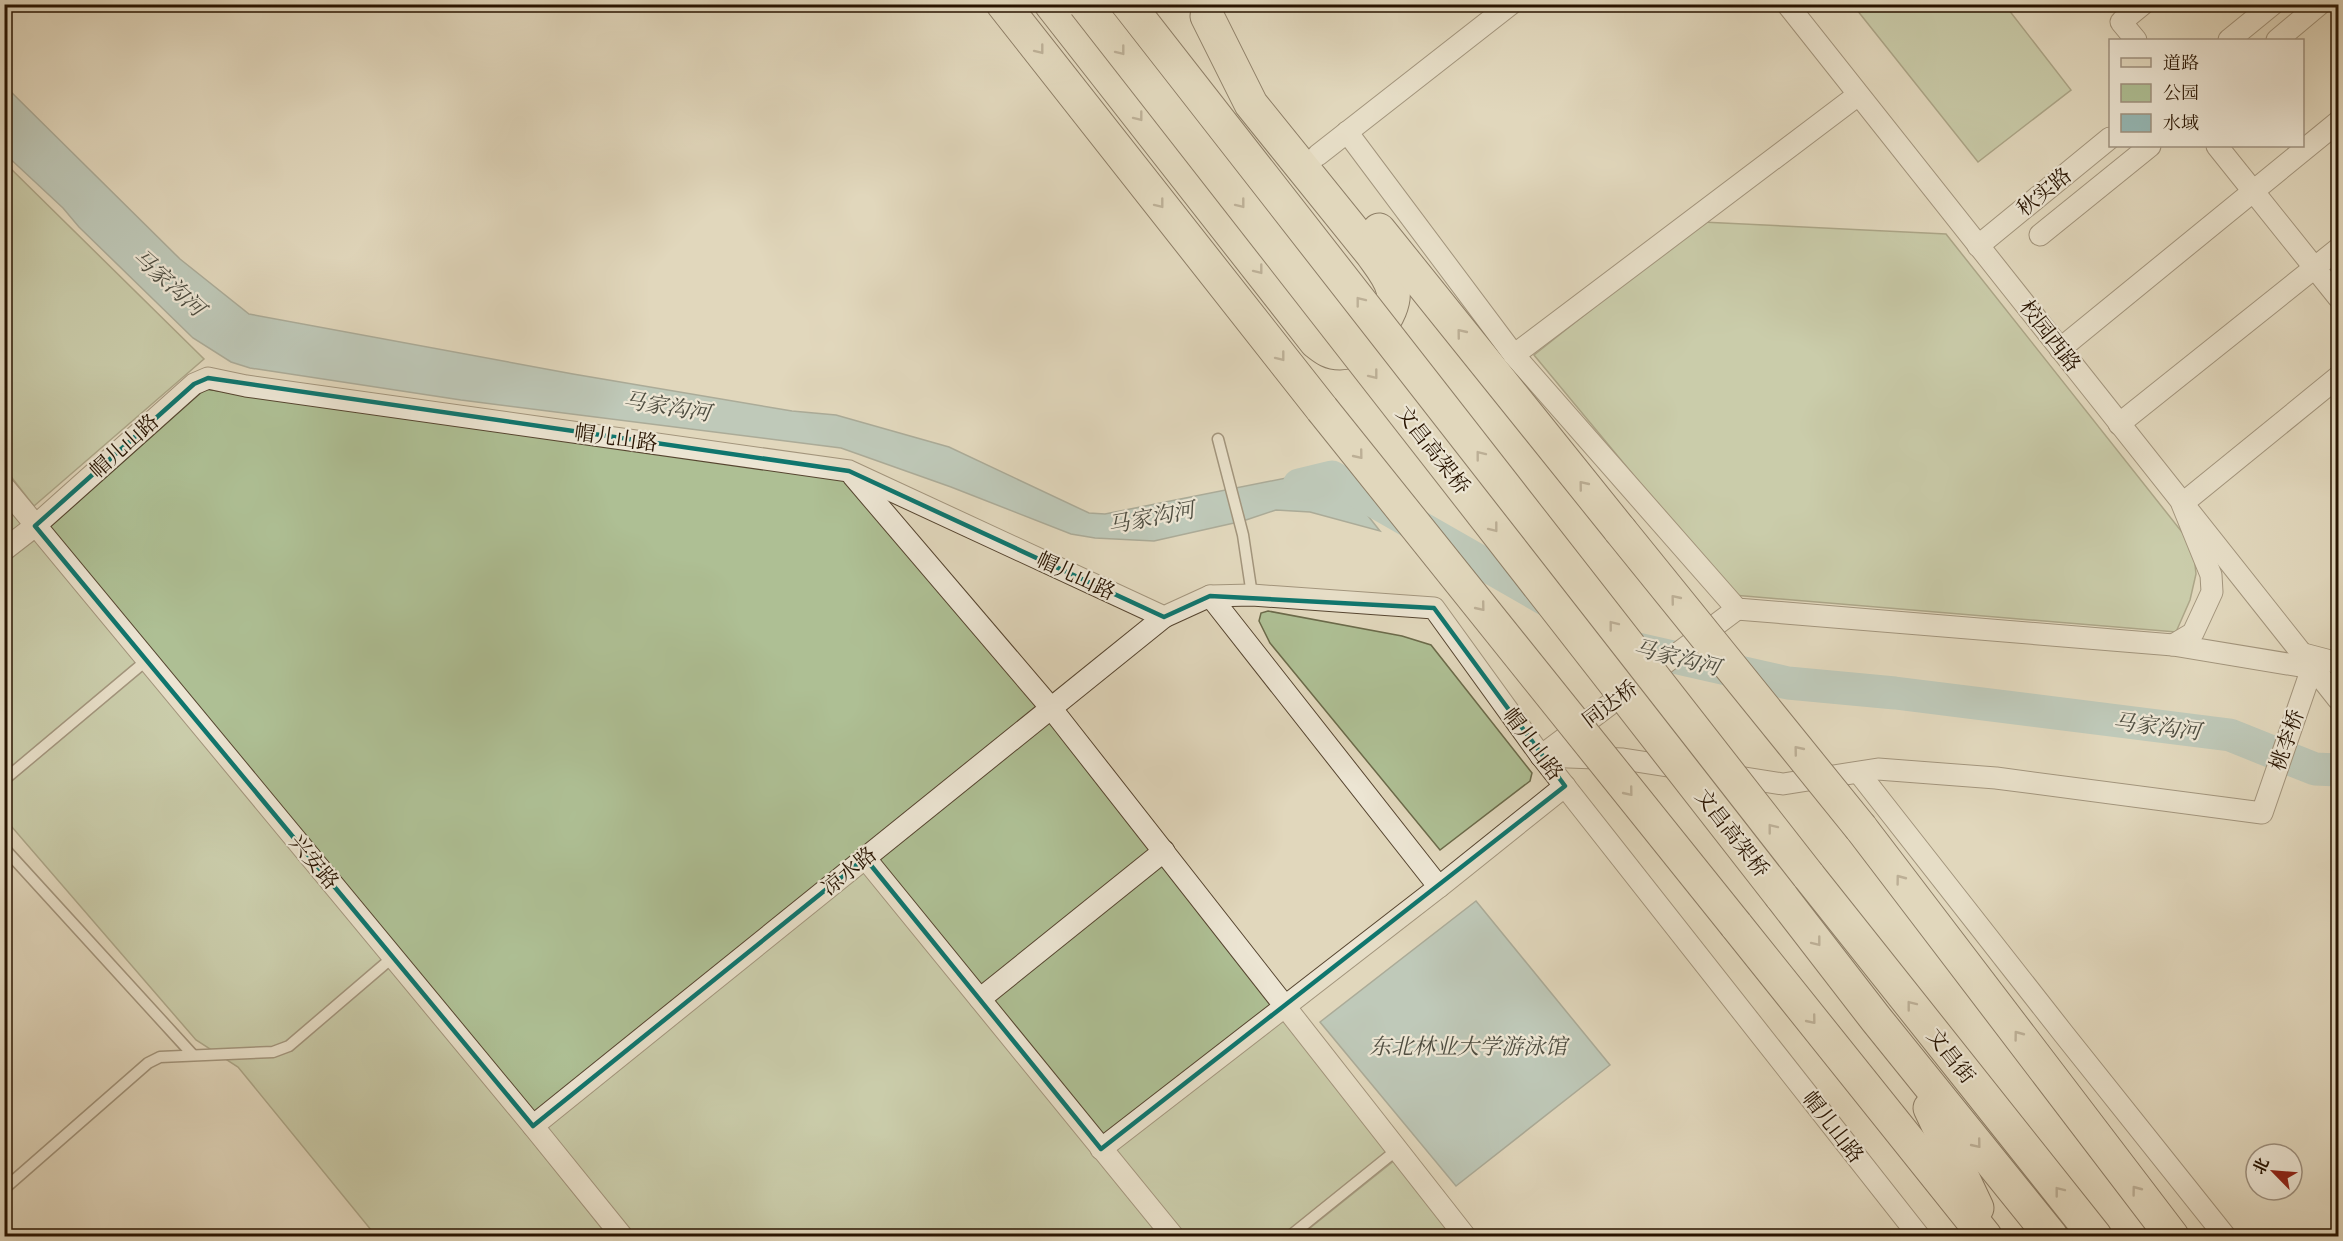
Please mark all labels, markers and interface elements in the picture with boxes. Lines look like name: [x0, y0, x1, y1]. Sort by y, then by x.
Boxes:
legend: [2109, 39, 2304, 147]
one-way arrow: [1032, 44, 1043, 55]
one-way arrow: [1114, 44, 1125, 55]
text: 道路: [2163, 52, 2199, 74]
text: 公园: [2163, 82, 2199, 104]
one-way arrow: [1131, 110, 1142, 121]
text: 水域: [2163, 112, 2199, 134]
street label: 秋实路: [2011, 162, 2076, 221]
one-way arrow: [1153, 197, 1164, 208]
one-way arrow: [1234, 198, 1245, 209]
water label: 马家沟河: [127, 243, 213, 325]
one-way arrow: [1252, 263, 1263, 274]
street label: 校园西路: [2015, 295, 2086, 376]
one-way arrow: [1356, 297, 1367, 308]
one-way arrow: [1458, 328, 1469, 339]
one-way arrow: [1273, 350, 1284, 361]
one-way arrow: [1367, 368, 1378, 379]
water label: 马家沟河: [621, 386, 716, 427]
street label: 文昌高架桥: [1391, 401, 1476, 499]
street label: 帽儿山路: [84, 408, 163, 483]
street label: 帽儿山路: [573, 419, 659, 456]
one-way arrow: [1351, 448, 1362, 459]
one-way arrow: [1476, 451, 1487, 462]
one-way arrow: [1580, 480, 1591, 491]
water label: 马家沟河: [1105, 495, 1201, 539]
one-way arrow: [1487, 521, 1498, 532]
street label: 帽儿山路: [1033, 546, 1120, 605]
one-way arrow: [1672, 595, 1683, 606]
one-way arrow: [1473, 600, 1484, 611]
one-way arrow: [1609, 621, 1620, 632]
water label: 马家沟河: [1631, 634, 1727, 682]
street label: 同达桥: [1577, 675, 1642, 733]
street label: 帽儿山路: [1498, 703, 1569, 785]
street label: 桃李桥: [2264, 706, 2309, 774]
water label: 马家沟河: [2112, 708, 2206, 746]
one-way arrow: [1794, 746, 1805, 757]
street label: 文昌高架桥: [1690, 784, 1775, 882]
one-way arrow: [1622, 785, 1633, 796]
one-way arrow: [1768, 824, 1779, 835]
street label: 兴安路: [285, 830, 344, 894]
street label: 凉水路: [816, 841, 881, 900]
one-way arrow: [1897, 875, 1908, 886]
one-way arrow: [1809, 936, 1820, 947]
one-way arrow: [1908, 1001, 1919, 1012]
one-way arrow: [1804, 1013, 1815, 1024]
street label: 文昌街: [1922, 1023, 1981, 1088]
one-way arrow: [2015, 1030, 2026, 1041]
water label: 东北林业大学游泳馆: [1369, 1033, 1571, 1060]
street label: 帽儿山路: [1798, 1086, 1869, 1167]
one-way arrow: [1970, 1138, 1981, 1149]
north arrow: [2244, 1142, 2304, 1202]
text: 北: [2248, 1154, 2273, 1177]
one-way arrow: [2055, 1186, 2066, 1197]
one-way arrow: [2133, 1186, 2144, 1197]

